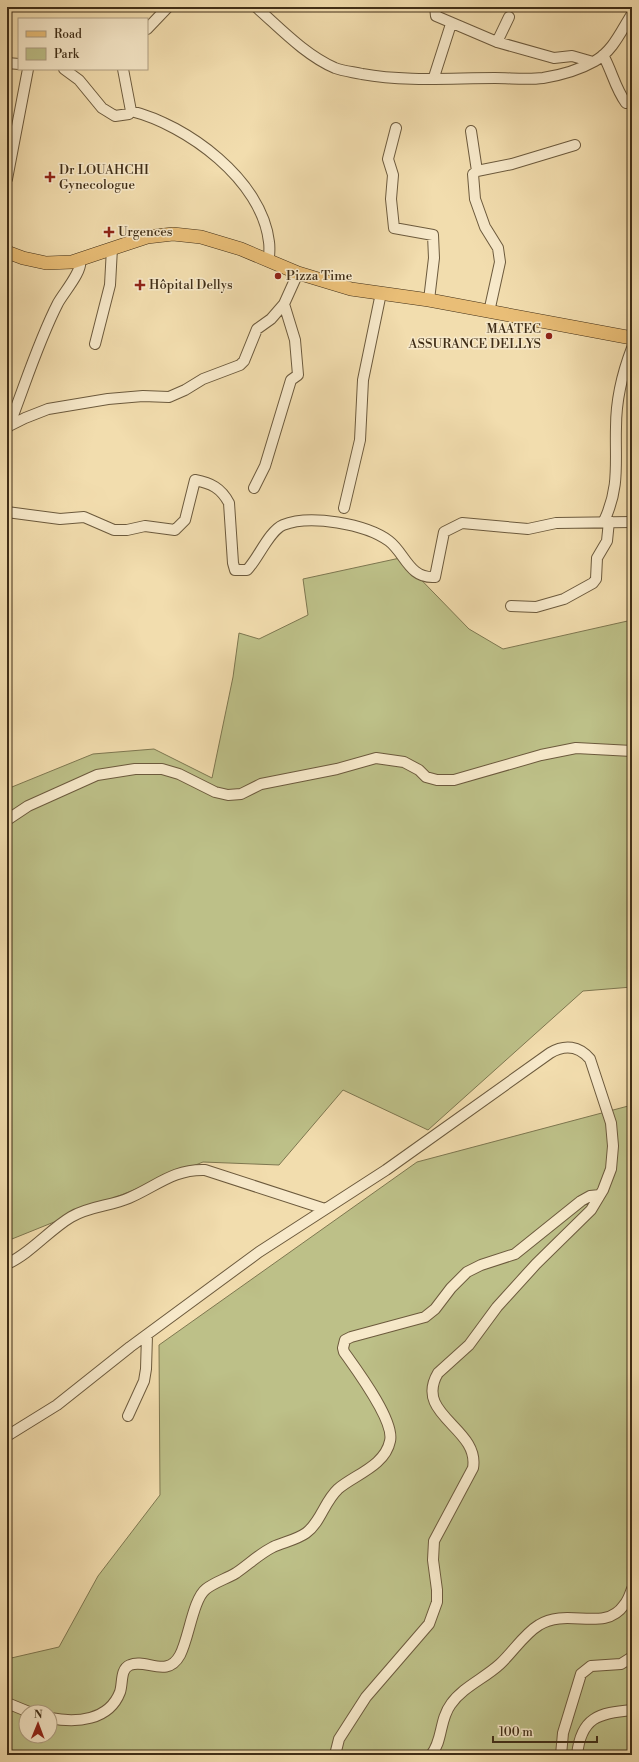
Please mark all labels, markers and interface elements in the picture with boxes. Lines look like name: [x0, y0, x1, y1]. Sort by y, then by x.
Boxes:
legend: [18, 18, 148, 70]
text: Road: [54, 27, 82, 42]
text: Park: [54, 47, 80, 62]
place label: Dr LOUAHCHI Gynecologue: [59, 162, 149, 193]
marker: Dr LOUAHCHI Gynecologue: [44, 171, 56, 183]
place label: Urgences: [118, 224, 173, 240]
marker: Urgences: [103, 226, 115, 238]
place label: Pizza Time: [286, 268, 353, 284]
marker: Pizza Time: [273, 271, 283, 281]
place label: Hôpital Dellys: [149, 277, 233, 293]
marker: Hôpital Dellys: [134, 279, 146, 291]
place label: MAATEC ASSURANCE DELLYS: [408, 321, 541, 352]
marker: MAATEC ASSURANCE DELLYS: [544, 331, 554, 341]
north arrow: [18, 1704, 58, 1744]
text: N: [34, 1708, 43, 1722]
scale bar: [493, 1718, 597, 1744]
text: 100 m: [499, 1725, 533, 1740]

